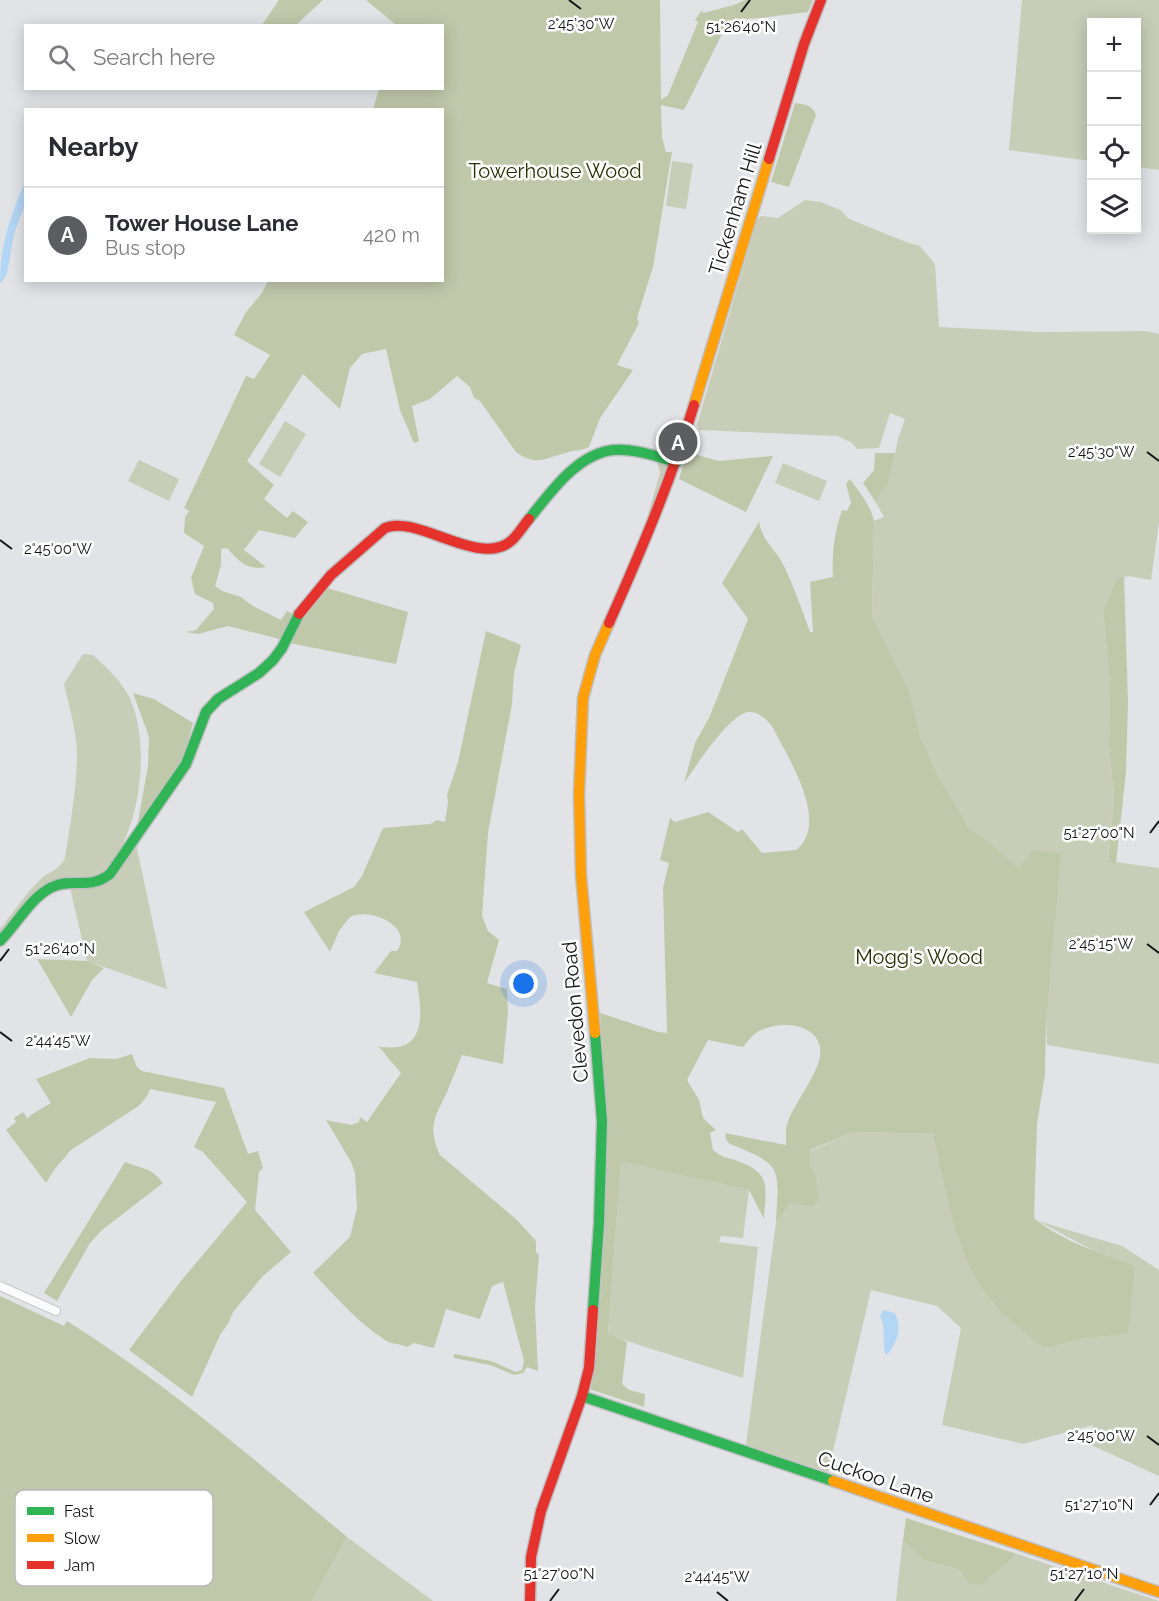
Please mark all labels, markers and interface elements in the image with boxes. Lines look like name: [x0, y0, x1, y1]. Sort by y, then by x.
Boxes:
text: 2°45'30"W: [548, 15, 615, 33]
text: 51°26'40"N: [706, 18, 776, 36]
map controls: [1087, 18, 1141, 234]
button: +: [1087, 18, 1141, 72]
search box: [24, 24, 444, 90]
icon: search: [45, 41, 78, 74]
text: Search here: [93, 44, 215, 70]
button: −: [1087, 72, 1141, 126]
button: locate: [1087, 126, 1141, 180]
text: Nearby: [48, 132, 138, 162]
street label: Tickenham Hill: [703, 139, 767, 278]
park label: Towerhouse Wood: [468, 159, 642, 183]
button: layers: [1087, 180, 1141, 234]
text: Tower House Lane: [105, 210, 298, 236]
text: A: [61, 223, 74, 247]
text: 420 m: [363, 223, 420, 247]
text: Bus stop: [105, 236, 185, 260]
pin: A: [658, 420, 698, 464]
text: 2°45'30"W: [1068, 443, 1135, 461]
text: 2°45'00"W: [24, 540, 92, 558]
text: 51°27'00"N: [1063, 824, 1135, 842]
text: 2°45'15"W: [1069, 935, 1133, 953]
text: 51°26'40"N: [25, 940, 95, 958]
street label: Clevedon Road: [557, 940, 593, 1084]
park label: Mogg's Wood: [855, 945, 983, 969]
your location: [509, 969, 538, 998]
text: 2°44'45"W: [26, 1032, 91, 1050]
text: 2°45'00"W: [1067, 1427, 1135, 1445]
street label: Cuckoo Lane: [815, 1446, 938, 1508]
legend: [15, 1490, 213, 1586]
text: 51°27'10"N: [1065, 1496, 1133, 1514]
text: Fast: [64, 1502, 95, 1521]
text: Slow: [64, 1529, 100, 1548]
text: Jam: [64, 1556, 95, 1575]
text: 51°27'00"N: [523, 1565, 595, 1583]
text: 51°27'10"N: [1050, 1565, 1118, 1583]
text: 2°44'45"W: [685, 1568, 750, 1586]

